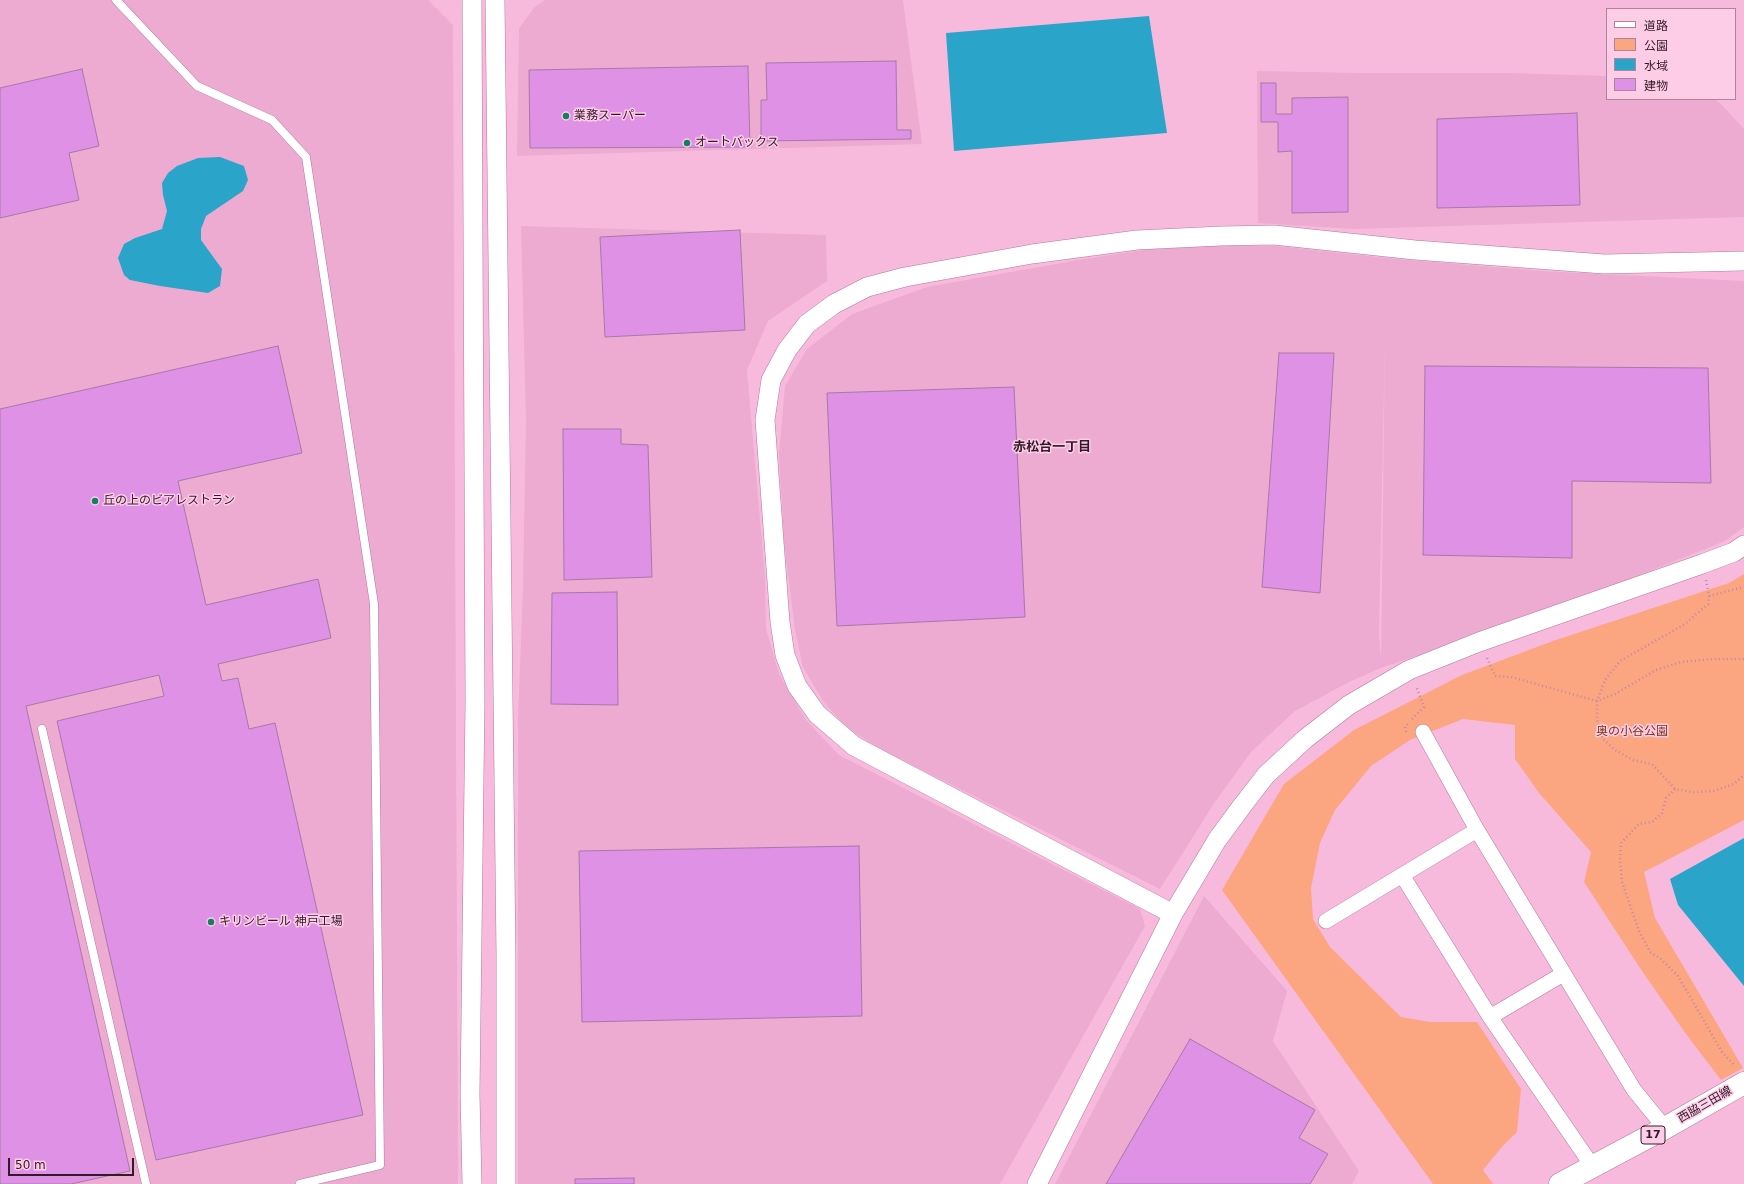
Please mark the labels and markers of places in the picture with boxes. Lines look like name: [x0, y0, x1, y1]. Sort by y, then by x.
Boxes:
place label: 業務スーパー: [574, 109, 646, 123]
marker: 業務スーパー: [561, 111, 571, 121]
place label: オートバックス: [695, 136, 779, 150]
marker: オートバックス: [682, 138, 692, 148]
place label: 丘の上のビアレストラン: [103, 494, 235, 508]
marker: 丘の上のビアレストラン: [90, 496, 100, 506]
place label: キリンビール 神戸工場: [219, 915, 343, 929]
marker: キリンビール 神戸工場: [206, 917, 216, 927]

